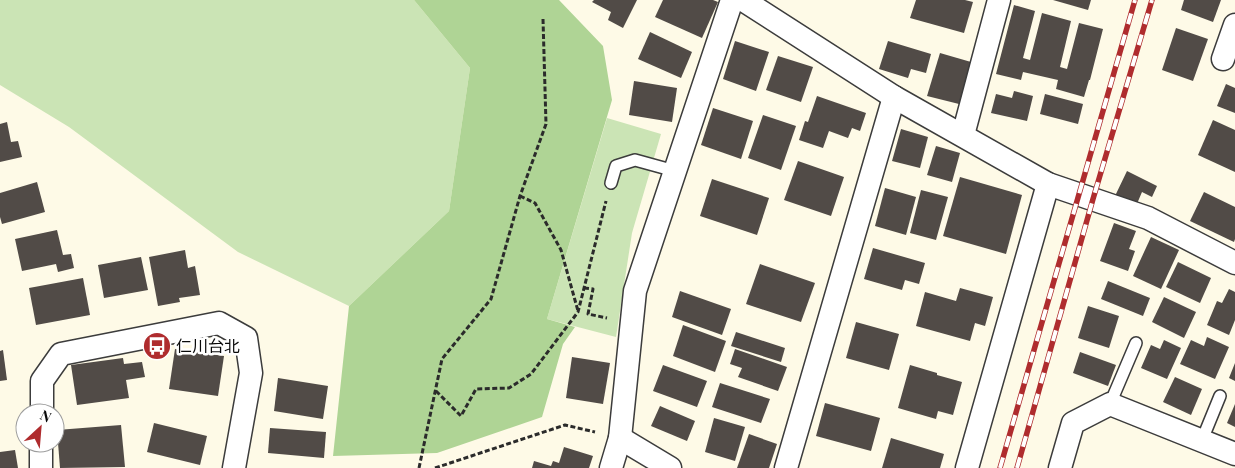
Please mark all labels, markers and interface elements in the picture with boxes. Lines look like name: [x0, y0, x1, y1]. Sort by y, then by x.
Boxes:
bus stop icon: 仁川台北: [142, 331, 172, 361]
place label: 仁川台北: [176, 335, 240, 356]
north arrow: [15, 403, 65, 453]
text: N: [37, 405, 55, 427]

